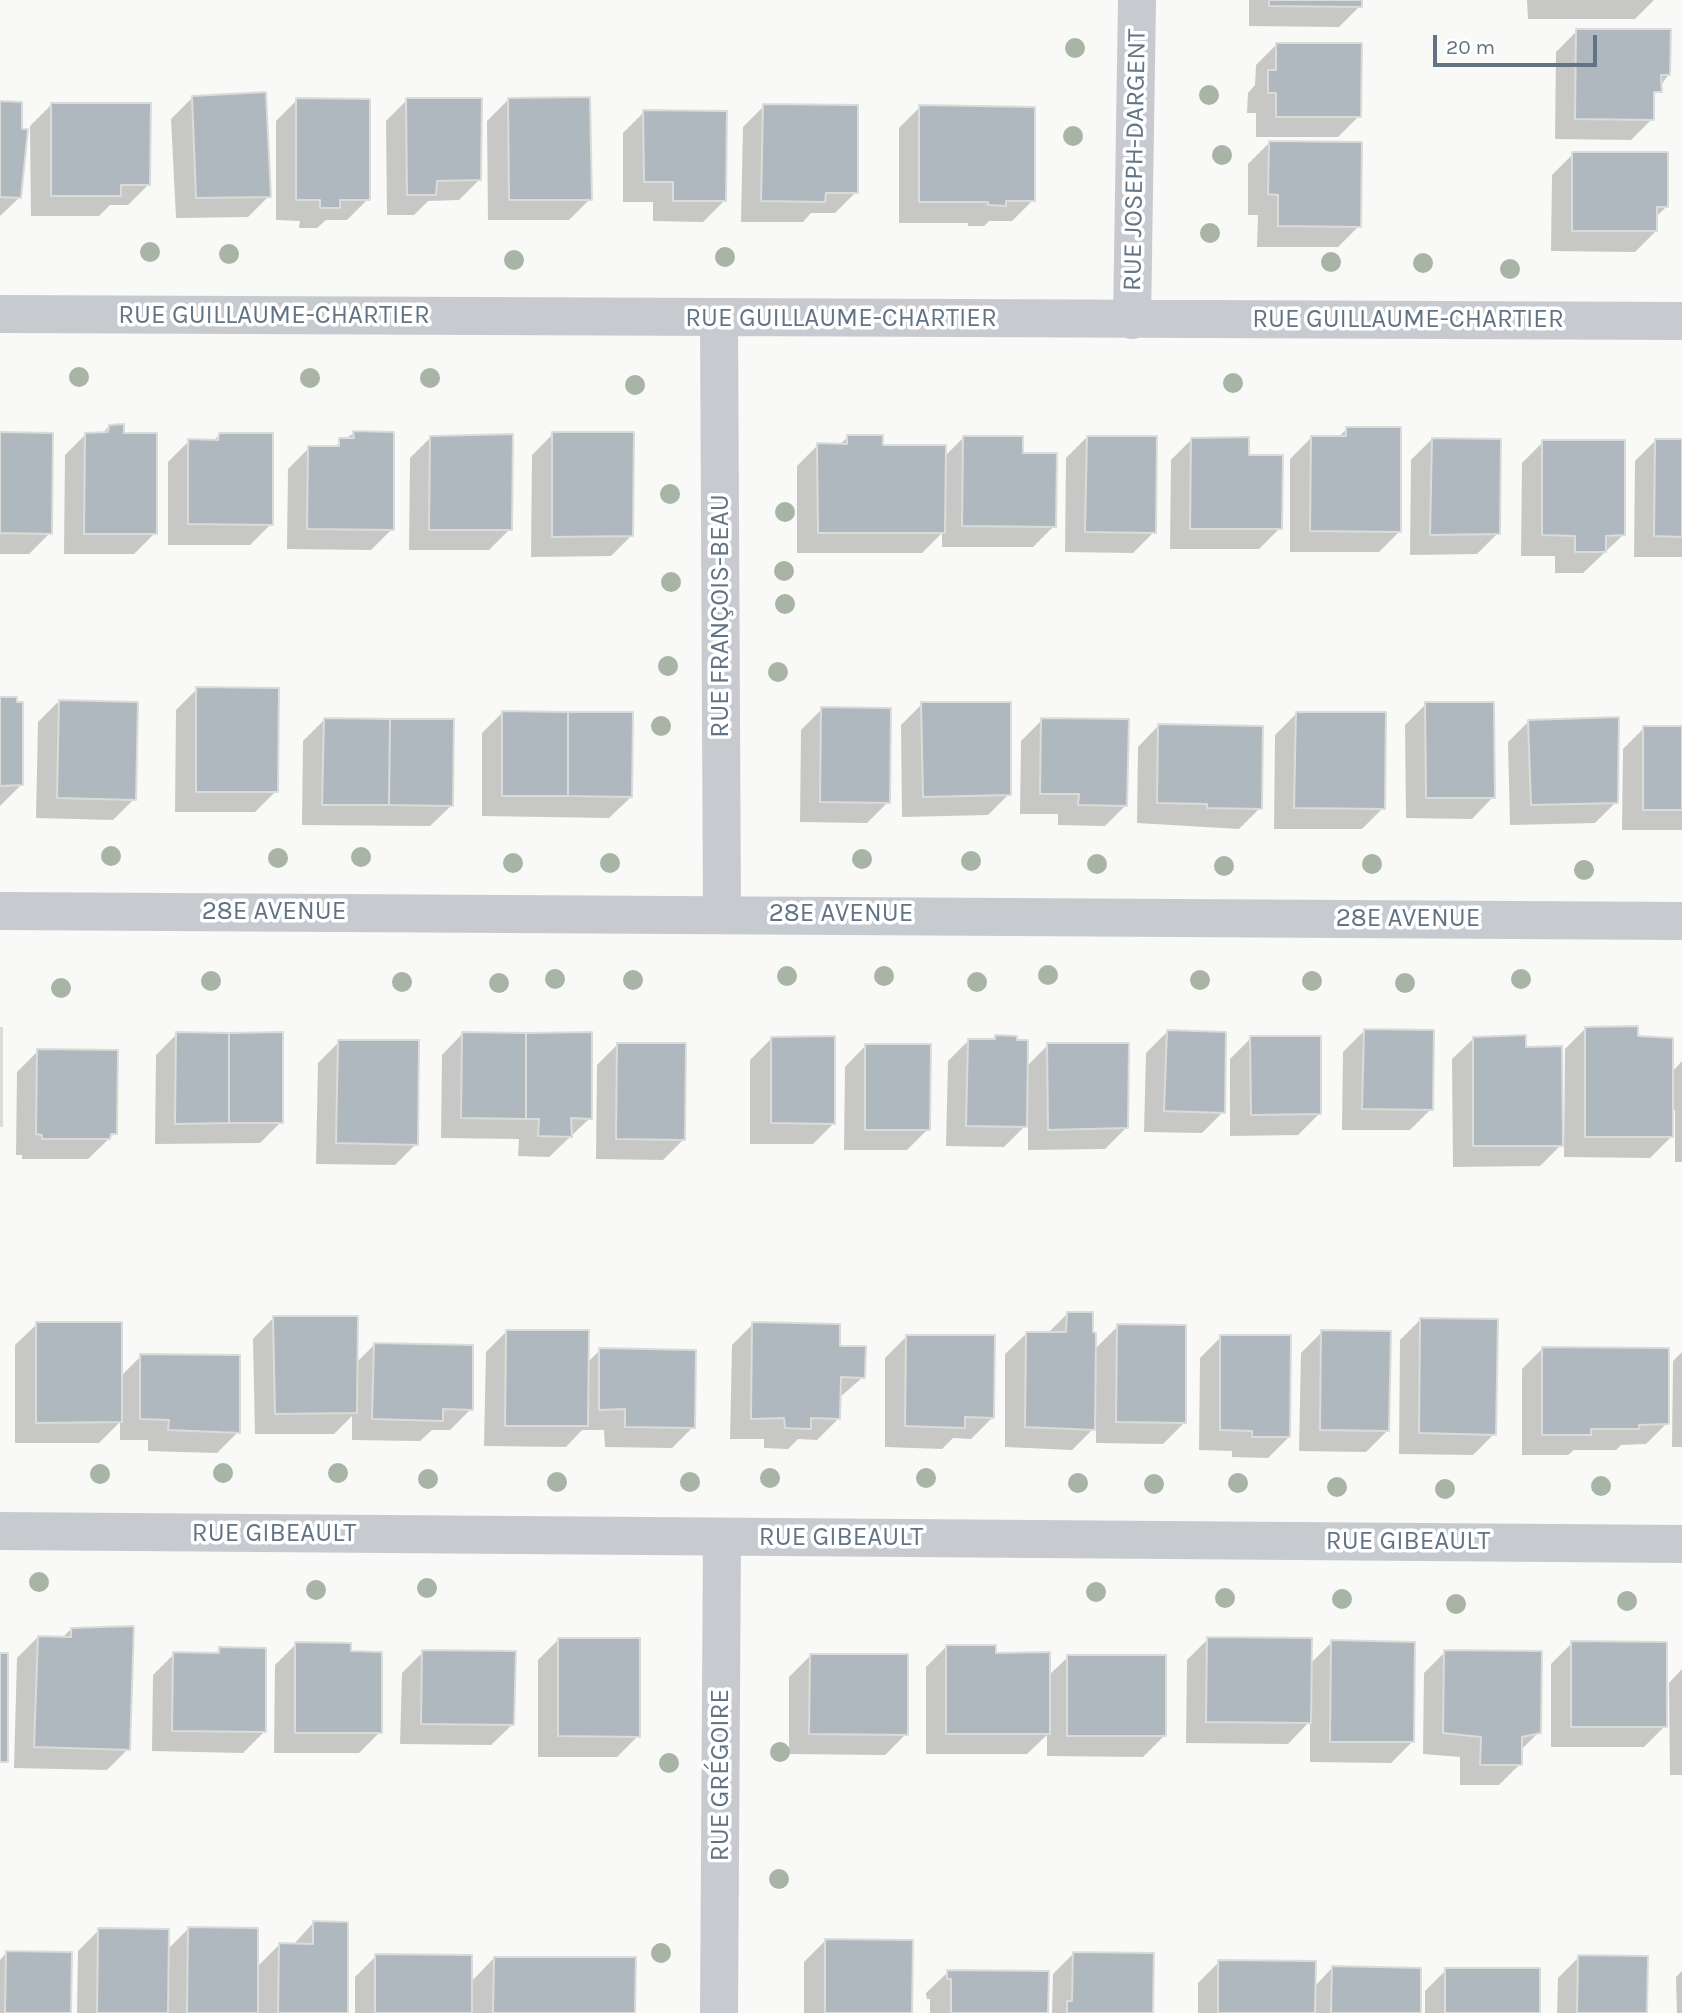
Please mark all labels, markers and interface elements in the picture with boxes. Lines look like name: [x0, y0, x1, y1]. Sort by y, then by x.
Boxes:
scale bar: [1437, 21, 1602, 65]
street label: RUE JOSEPH-DARGENT: [1117, 29, 1153, 291]
text: 20 m: [1446, 35, 1495, 59]
street label: RUE GUILLAUME-CHARTIER: [118, 300, 430, 332]
street label: RUE GUILLAUME-CHARTIER: [685, 303, 997, 335]
street label: RUE GUILLAUME-CHARTIER: [1252, 304, 1564, 336]
street label: RUE FRANÇOIS-BEAU: [705, 494, 737, 738]
street label: 28E AVENUE: [202, 896, 346, 928]
street label: 28E AVENUE: [769, 898, 913, 930]
street label: 28E AVENUE: [1336, 903, 1480, 935]
street label: RUE GIBEAULT: [192, 1518, 356, 1550]
street label: RUE GIBEAULT: [759, 1522, 923, 1554]
street label: RUE GIBEAULT: [1326, 1526, 1490, 1558]
street label: RUE GRÉGOIRE: [705, 1689, 737, 1861]

